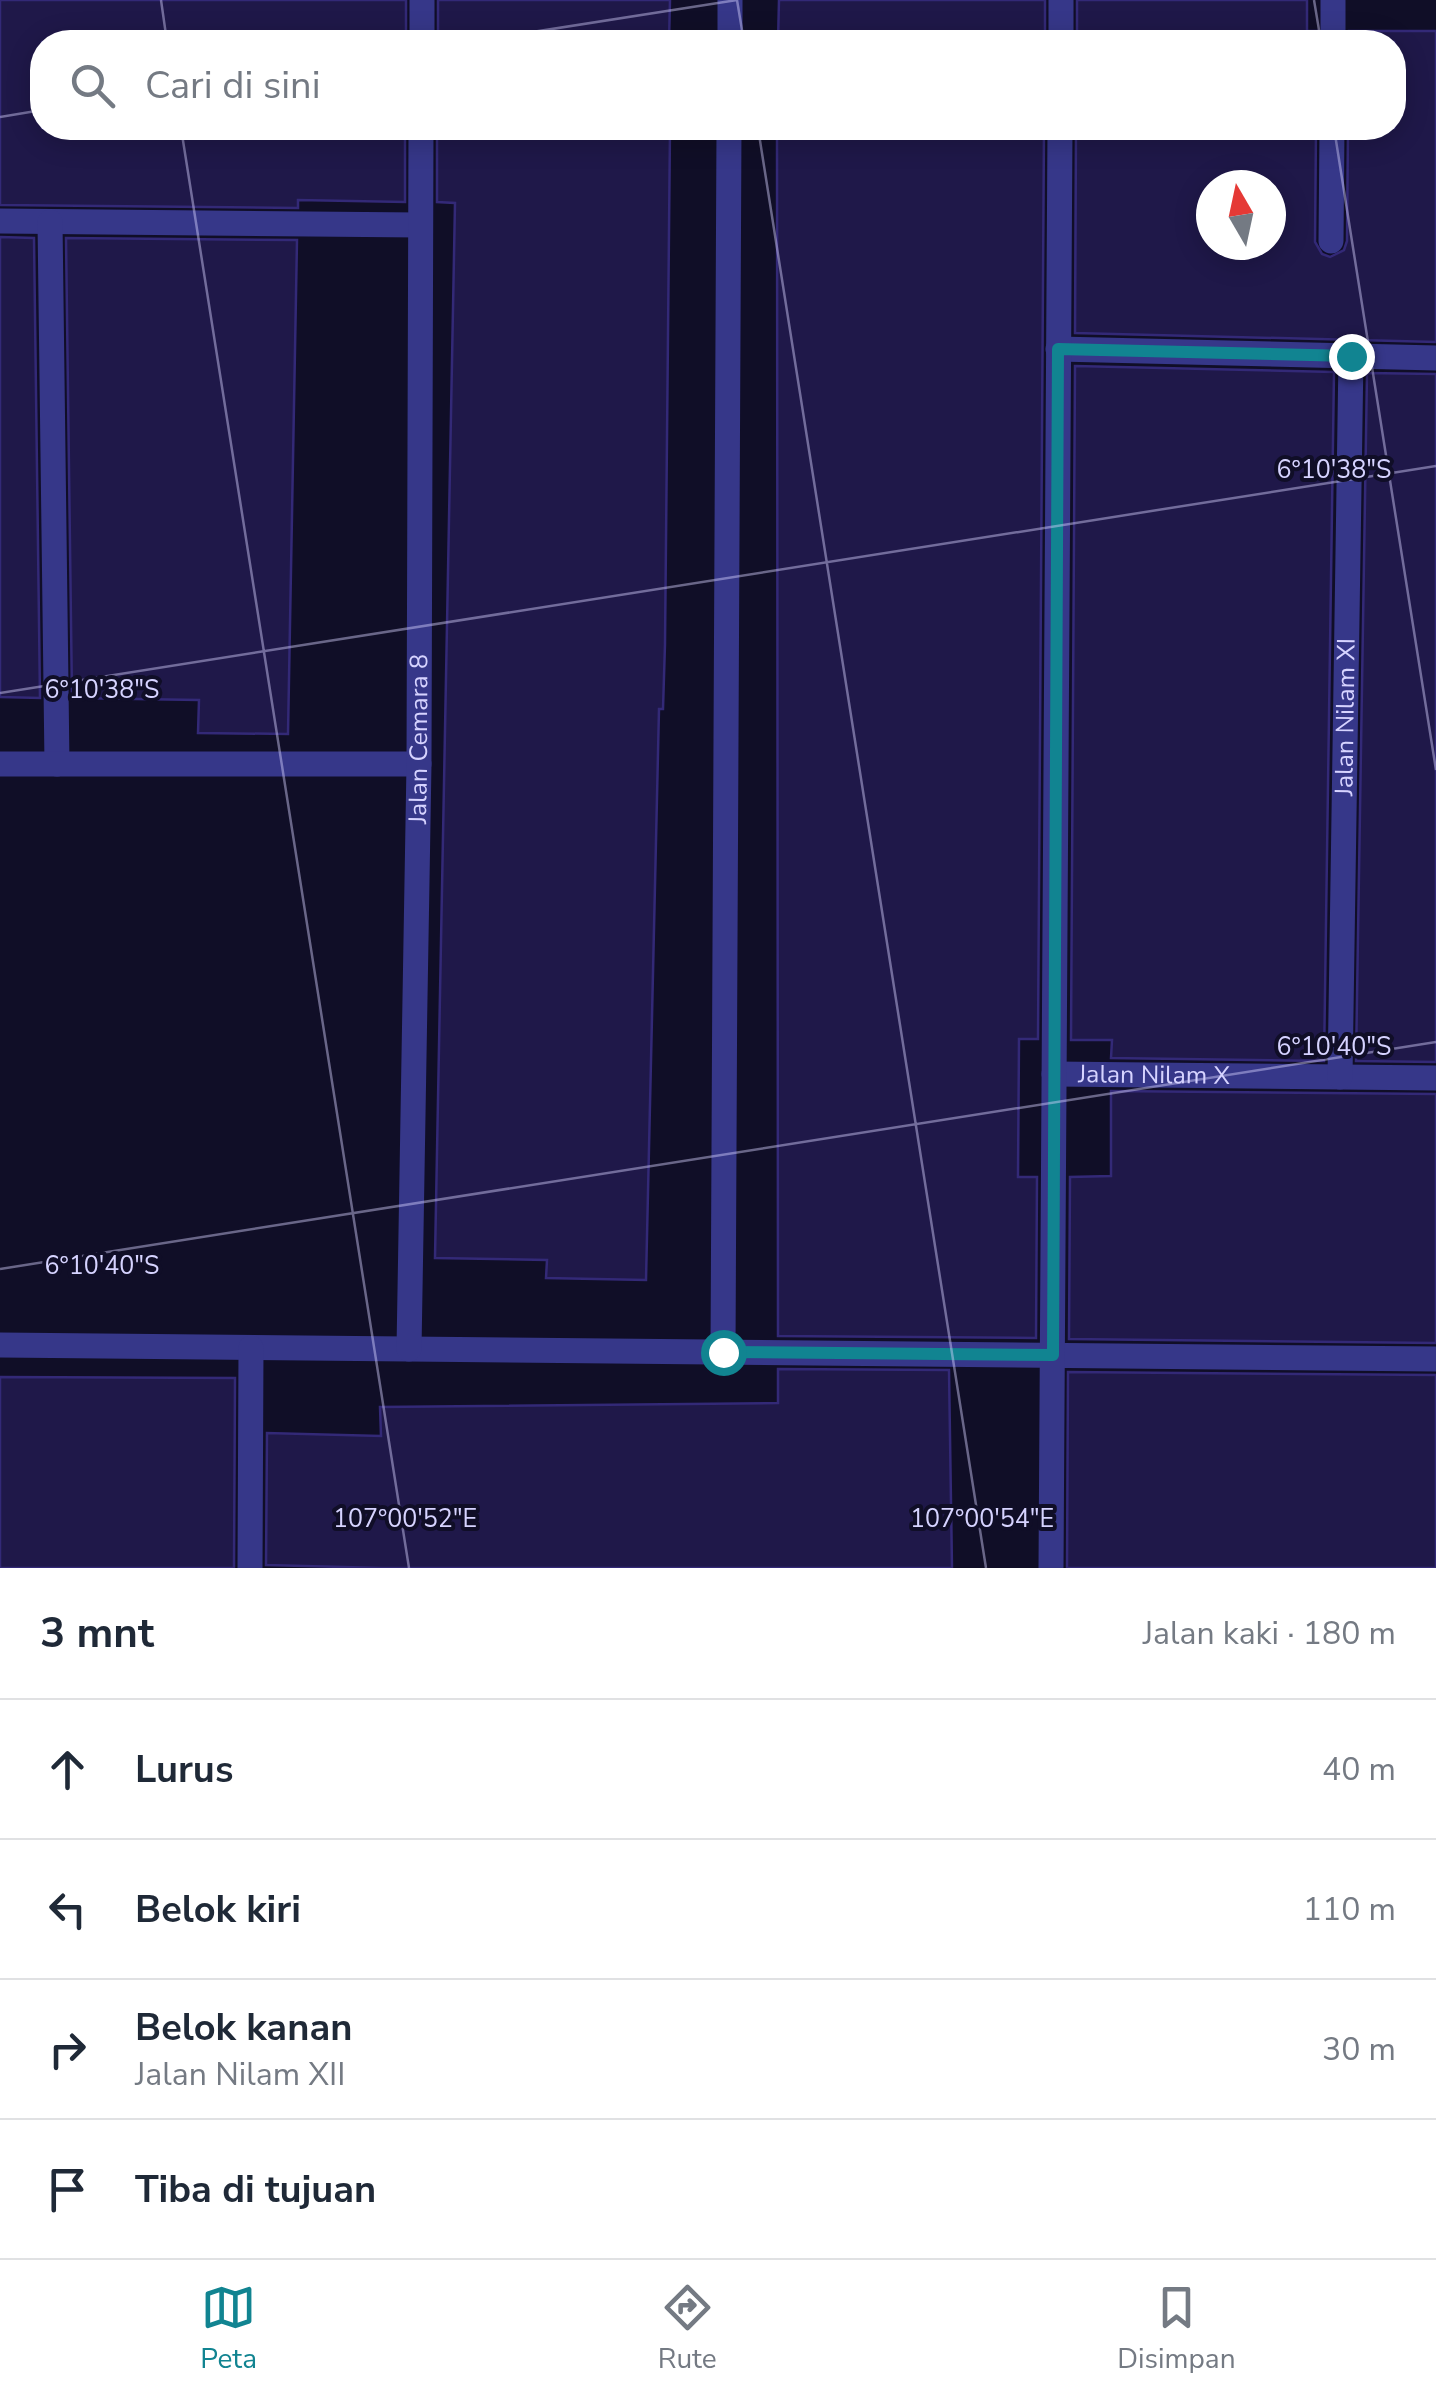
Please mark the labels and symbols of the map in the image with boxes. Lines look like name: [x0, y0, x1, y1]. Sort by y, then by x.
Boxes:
north arrow: [1196, 170, 1286, 260]
route end: [1329, 334, 1375, 380]
text: 6°10'38"S: [1277, 453, 1391, 487]
street label: Jalan Nilam XI: [1327, 638, 1364, 797]
street label: Jalan Cemara 8: [401, 654, 436, 825]
text: 6°10'38"S: [45, 673, 159, 707]
text: 6°10'40"S: [1277, 1030, 1391, 1064]
street label: Jalan Nilam X: [1077, 1057, 1230, 1093]
text: 6°10'40"S: [45, 1249, 159, 1283]
route start: [701, 1330, 747, 1376]
text: 107°00'52"E: [333, 1502, 477, 1536]
text: 107°00'54"E: [910, 1502, 1054, 1536]

